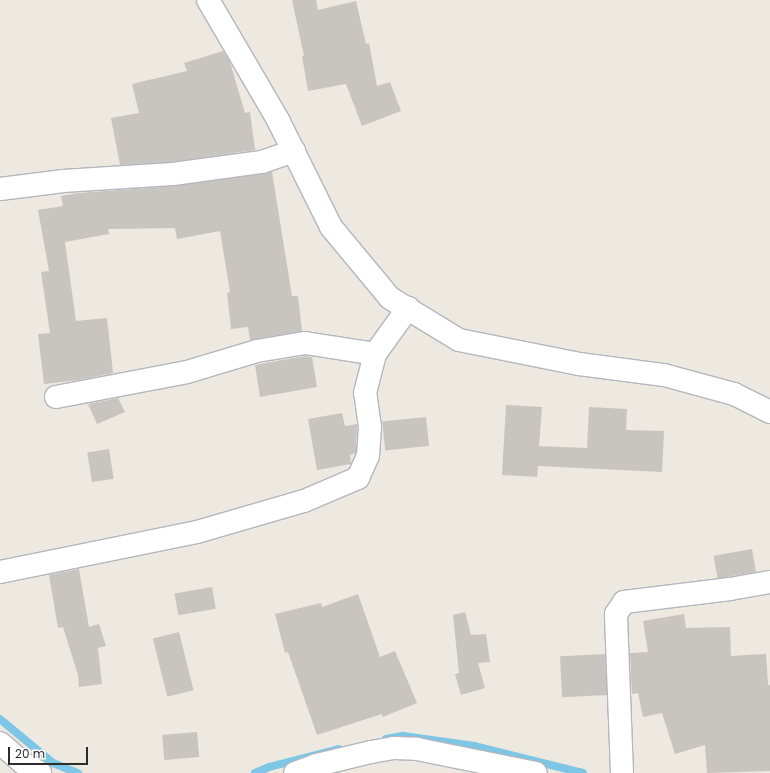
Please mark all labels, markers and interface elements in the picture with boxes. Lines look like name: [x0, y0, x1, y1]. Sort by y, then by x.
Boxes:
scale bar: [10, 739, 90, 765]
text: 20 m: [15, 745, 45, 762]

